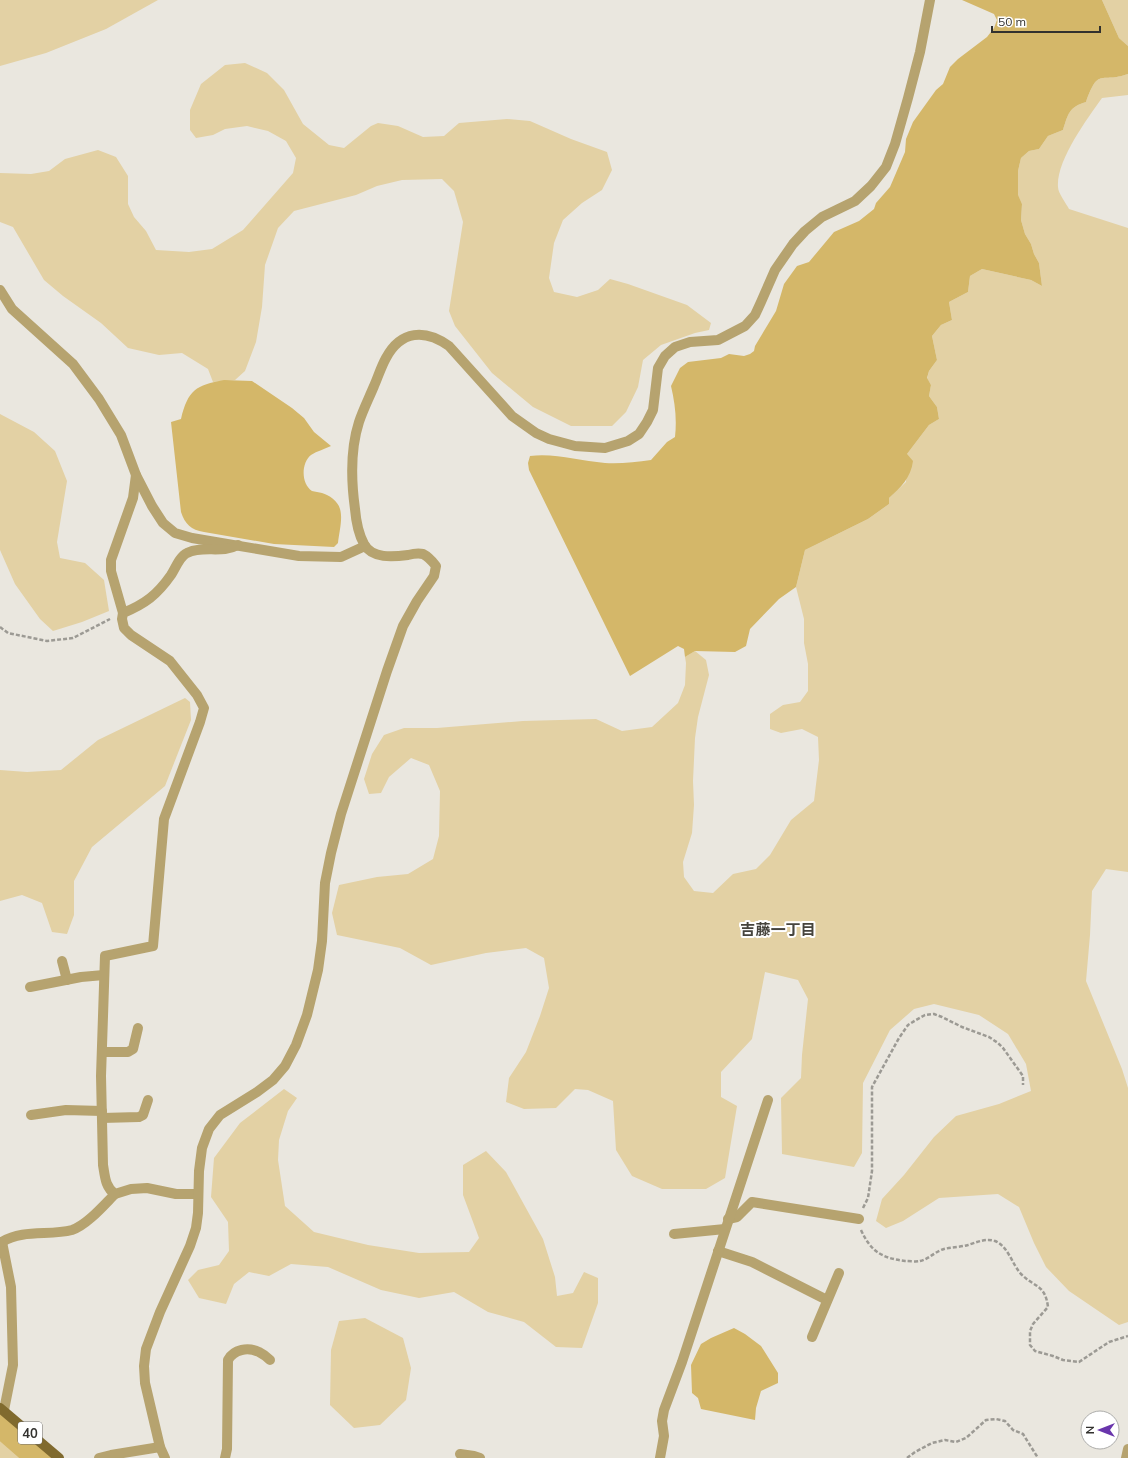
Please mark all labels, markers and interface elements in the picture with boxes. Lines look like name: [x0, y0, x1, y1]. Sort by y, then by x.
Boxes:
scale bar: [992, 8, 1100, 34]
text: 50 m: [998, 14, 1026, 29]
district label: 吉藤一丁目: [740, 920, 816, 939]
north arrow: [1080, 1410, 1120, 1450]
road number: 40: [18, 1422, 42, 1444]
text: N: [1083, 1426, 1097, 1434]

